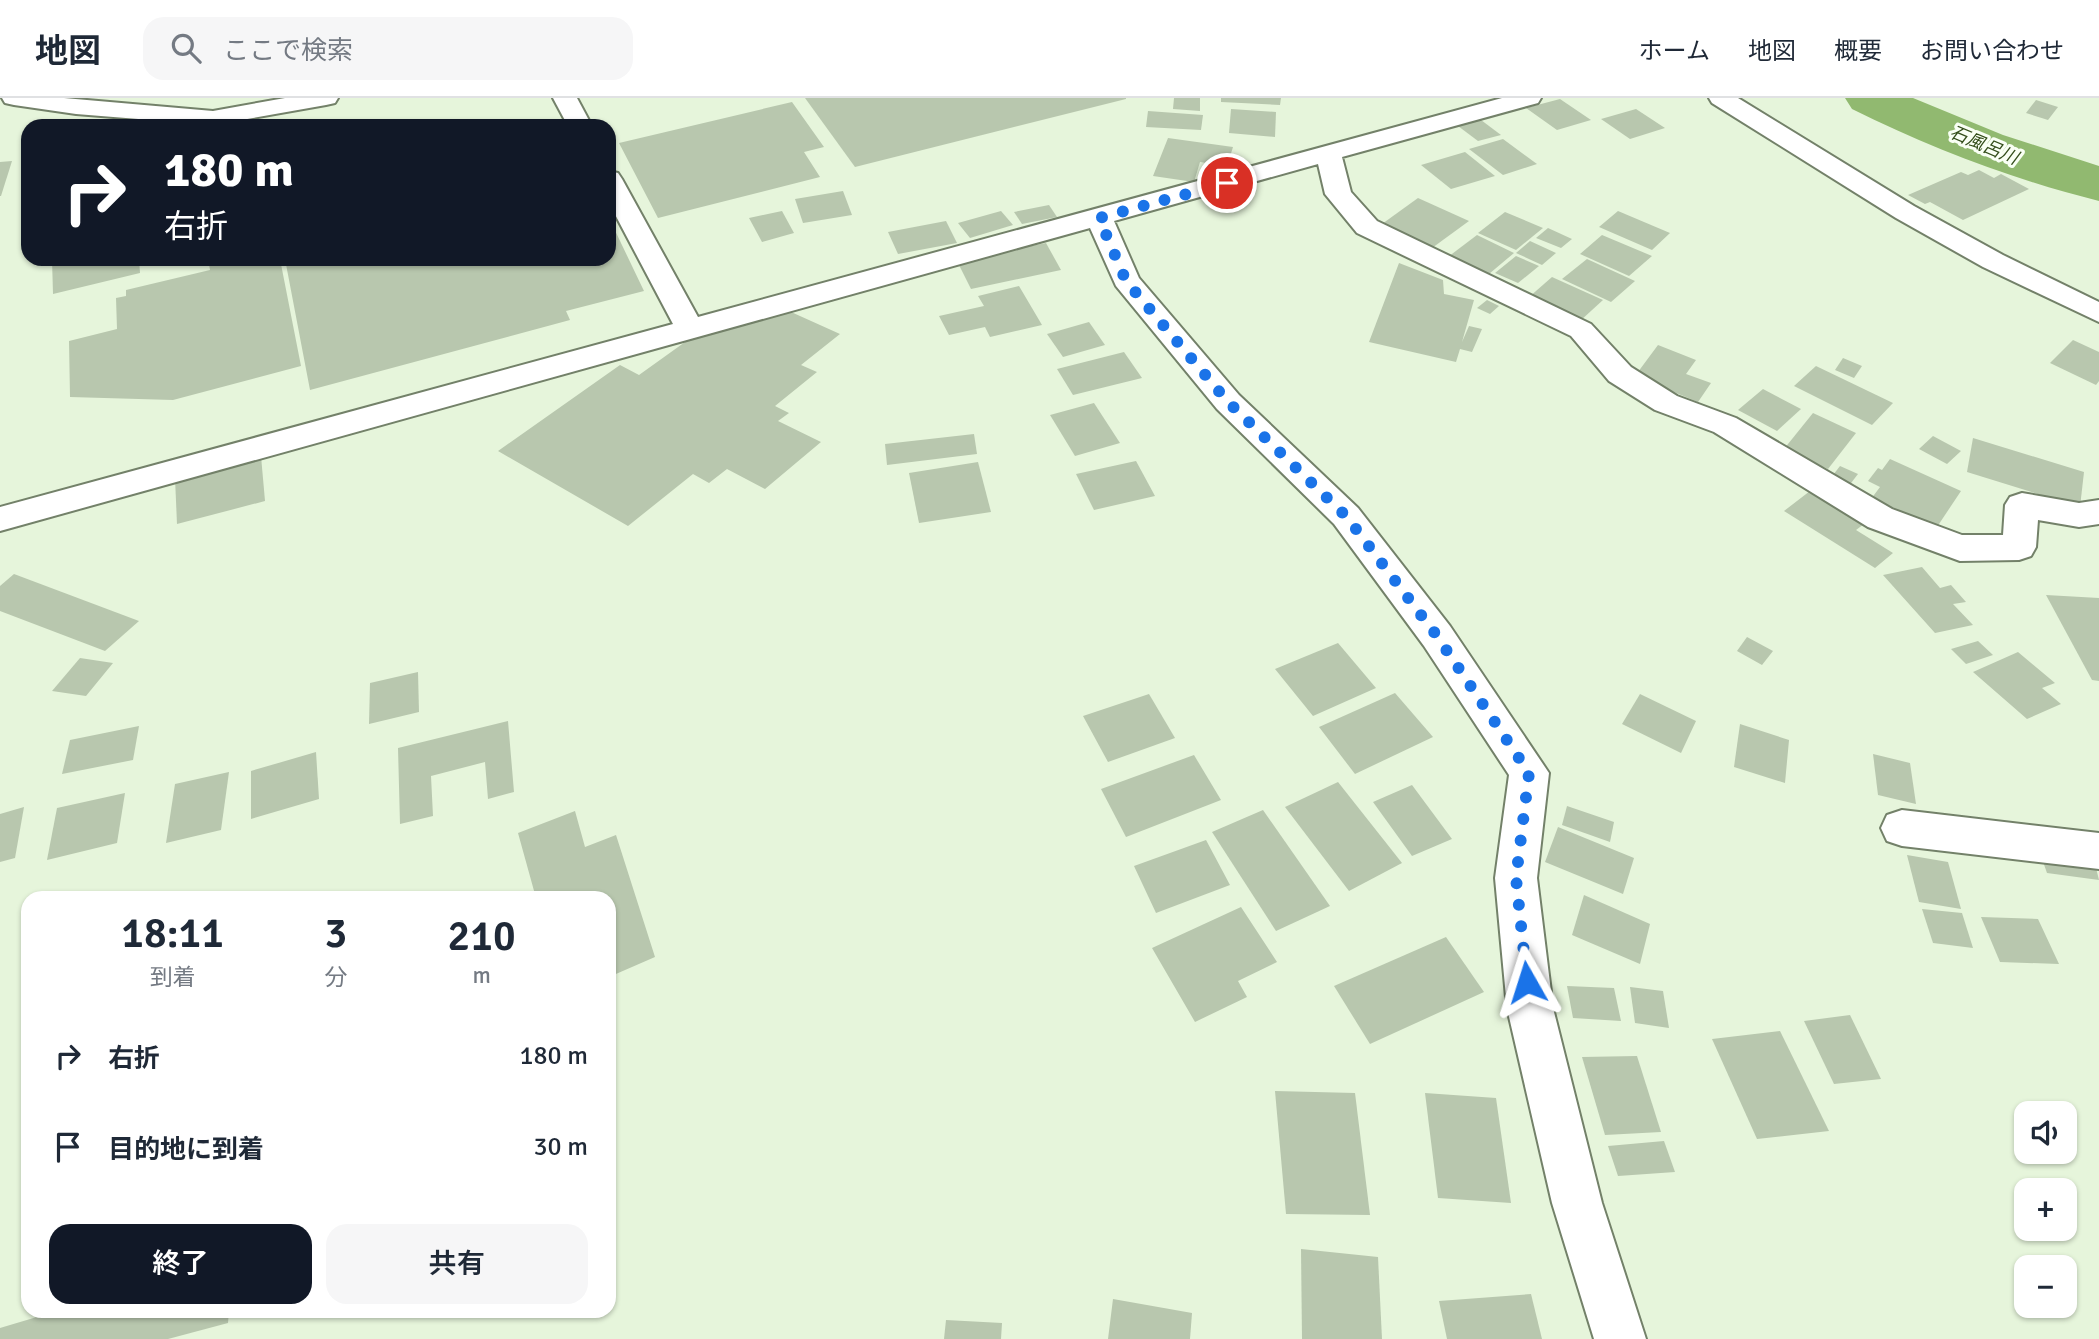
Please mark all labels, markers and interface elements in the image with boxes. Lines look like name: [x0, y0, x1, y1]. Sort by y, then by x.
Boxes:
search box: [143, 17, 633, 80]
icon: search: [167, 29, 205, 67]
text: 地図: [35, 31, 101, 72]
text: ここで検索: [223, 35, 353, 67]
text: ホーム: [1639, 36, 1710, 66]
text: 地図: [1748, 36, 1796, 66]
text: 概要: [1834, 36, 1882, 66]
text: お問い合わせ: [1920, 36, 2064, 66]
water label: 石風呂川: [1947, 121, 2023, 170]
text: 180 m: [164, 140, 294, 200]
icon: right: [49, 147, 140, 238]
pin: [1197, 153, 1257, 213]
icon: arrive: [1208, 164, 1246, 202]
text: 右折: [164, 207, 228, 246]
text: 18:11: [121, 908, 224, 959]
text: 3: [324, 908, 347, 959]
text: 210: [448, 911, 516, 962]
position arrow: [1490, 945, 1564, 1019]
text: m: [472, 961, 491, 990]
text: 到着: [150, 963, 196, 992]
text: 分: [324, 963, 347, 992]
icon: right: [49, 1037, 87, 1075]
text: 180 m: [519, 1040, 588, 1072]
text: 右折: [108, 1043, 160, 1075]
map controls: [2014, 1101, 2077, 1318]
button: sound: [2014, 1101, 2077, 1164]
icon: arrive: [49, 1128, 87, 1166]
text: 30 m: [533, 1131, 588, 1163]
text: 目的地に到着: [108, 1134, 264, 1166]
button: +: [2014, 1178, 2077, 1241]
button: 終了: [49, 1224, 312, 1304]
button: 共有: [326, 1224, 588, 1304]
button: −: [2014, 1255, 2077, 1318]

